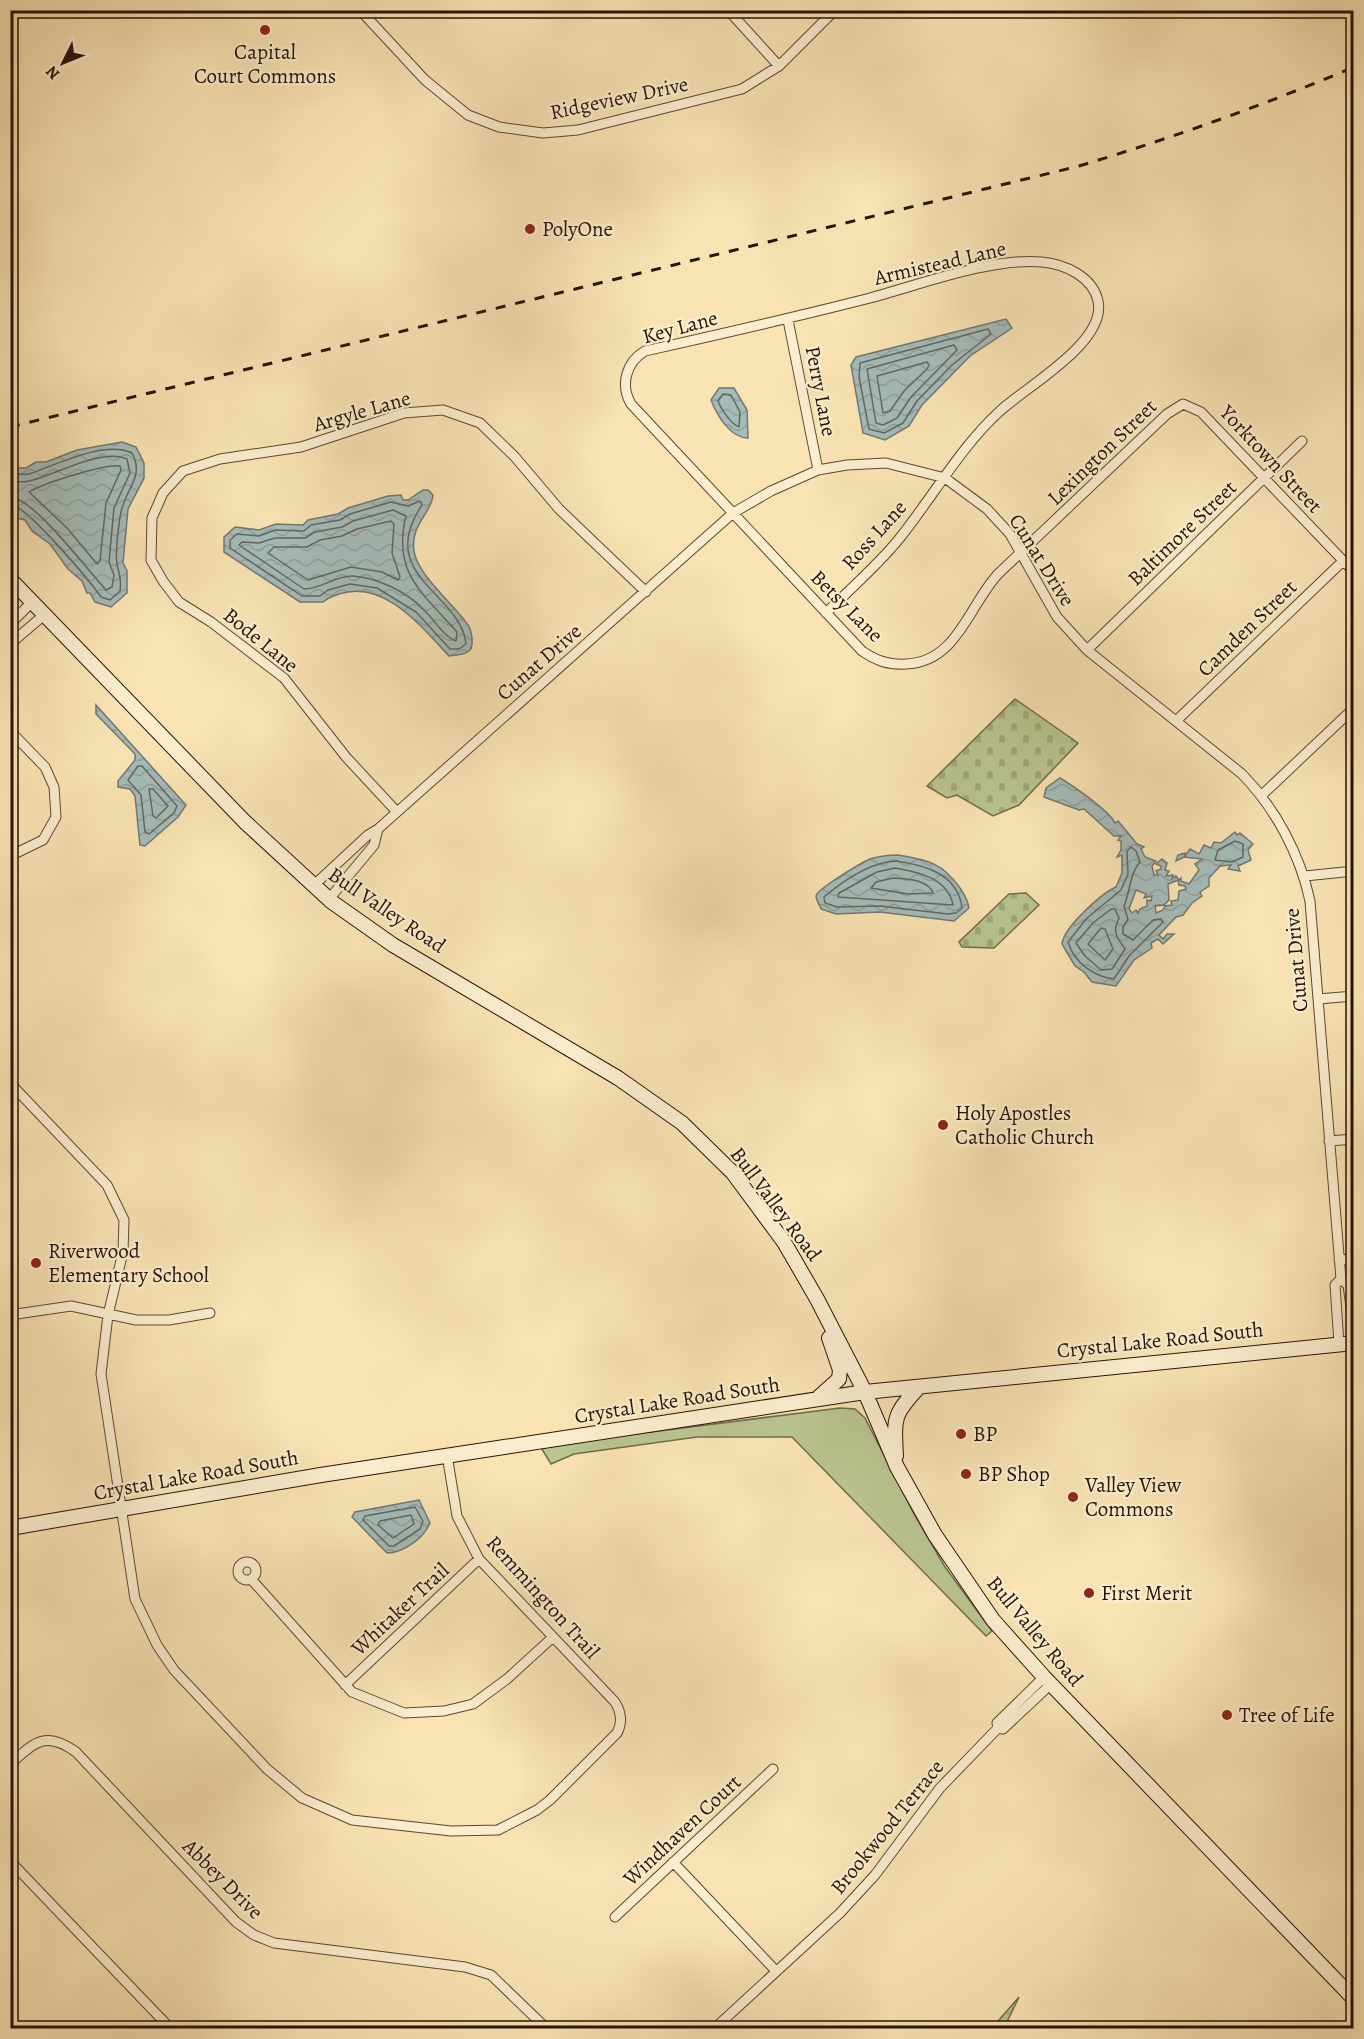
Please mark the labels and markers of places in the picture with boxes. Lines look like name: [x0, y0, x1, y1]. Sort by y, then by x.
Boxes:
marker: Capital Court Commons: [258, 23, 272, 37]
place label: Capital Court Commons: [194, 38, 336, 90]
place label: PolyOne: [542, 215, 613, 243]
marker: PolyOne: [523, 222, 537, 236]
place label: Holy Apostles Catholic Church: [955, 1099, 1094, 1151]
marker: Holy Apostles Catholic Church: [936, 1118, 950, 1132]
place label: Riverwood Elementary School: [48, 1237, 209, 1289]
marker: Riverwood Elementary School: [29, 1256, 43, 1270]
place label: BP: [973, 1420, 998, 1448]
marker: BP: [954, 1427, 968, 1441]
place label: BP Shop: [978, 1460, 1050, 1488]
marker: BP Shop: [959, 1467, 973, 1481]
place label: Valley View Commons: [1084, 1471, 1181, 1523]
marker: Valley View Commons: [1066, 1490, 1080, 1504]
place label: First Merit: [1101, 1579, 1193, 1607]
marker: First Merit: [1082, 1586, 1096, 1600]
place label: Tree of Life: [1239, 1701, 1335, 1729]
marker: Tree of Life: [1220, 1708, 1234, 1722]

